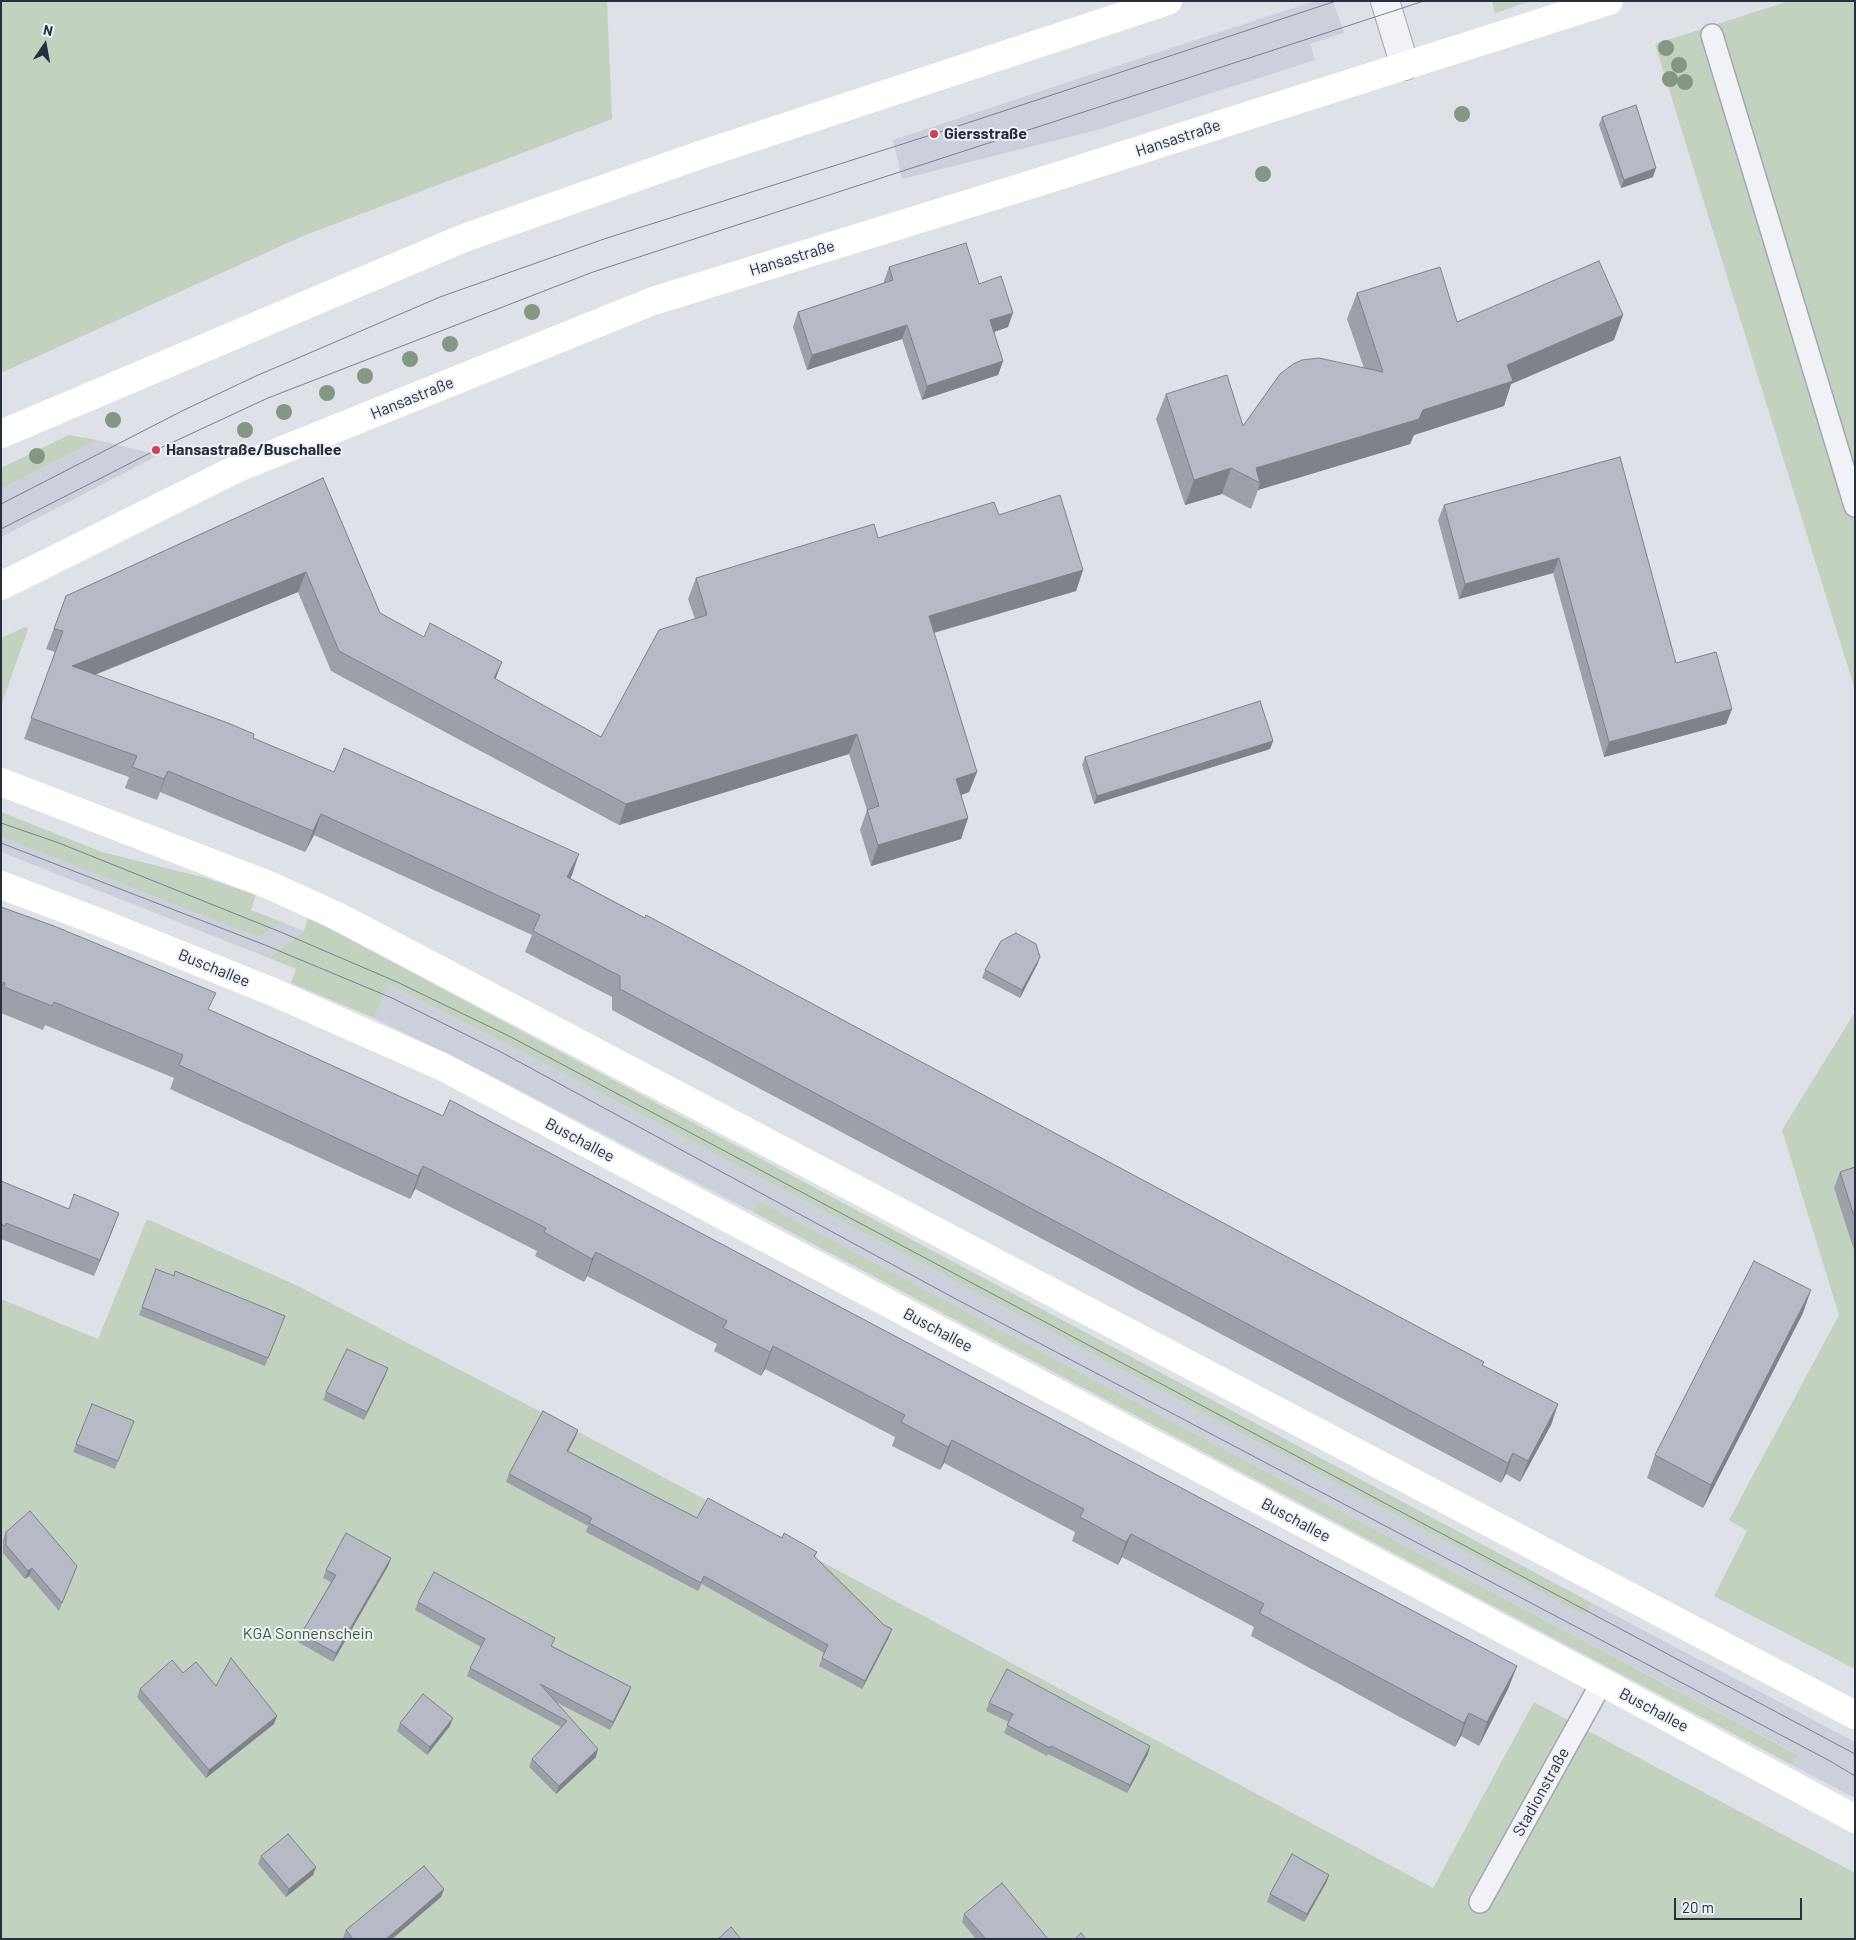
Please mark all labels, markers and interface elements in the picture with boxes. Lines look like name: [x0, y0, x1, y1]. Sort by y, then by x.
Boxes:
north arrow: [20, 20, 70, 70]
text: N: [42, 21, 55, 39]
street label: Hansastraße: [1133, 115, 1223, 161]
place label: Giersstraße: [944, 124, 1027, 144]
marker: Giersstraße: [928, 128, 940, 140]
street label: Hansastraße: [747, 236, 837, 280]
street label: Hansastraße: [368, 373, 456, 423]
place label: Hansastraße/Buschallee: [166, 440, 341, 460]
marker: Hansastraße/Buschallee: [150, 444, 162, 456]
street label: Buschallee: [175, 945, 253, 991]
street label: Buschallee: [542, 1114, 618, 1166]
street label: Buschallee: [900, 1304, 976, 1356]
street label: Buschallee: [1258, 1494, 1334, 1546]
park label: KGA Sonnenschein: [243, 1624, 373, 1644]
street label: Buschallee: [1616, 1684, 1692, 1736]
street label: Stadionstraße: [1509, 1744, 1573, 1840]
scale bar: [1676, 1888, 1804, 1920]
text: 20 m: [1682, 1898, 1714, 1916]

